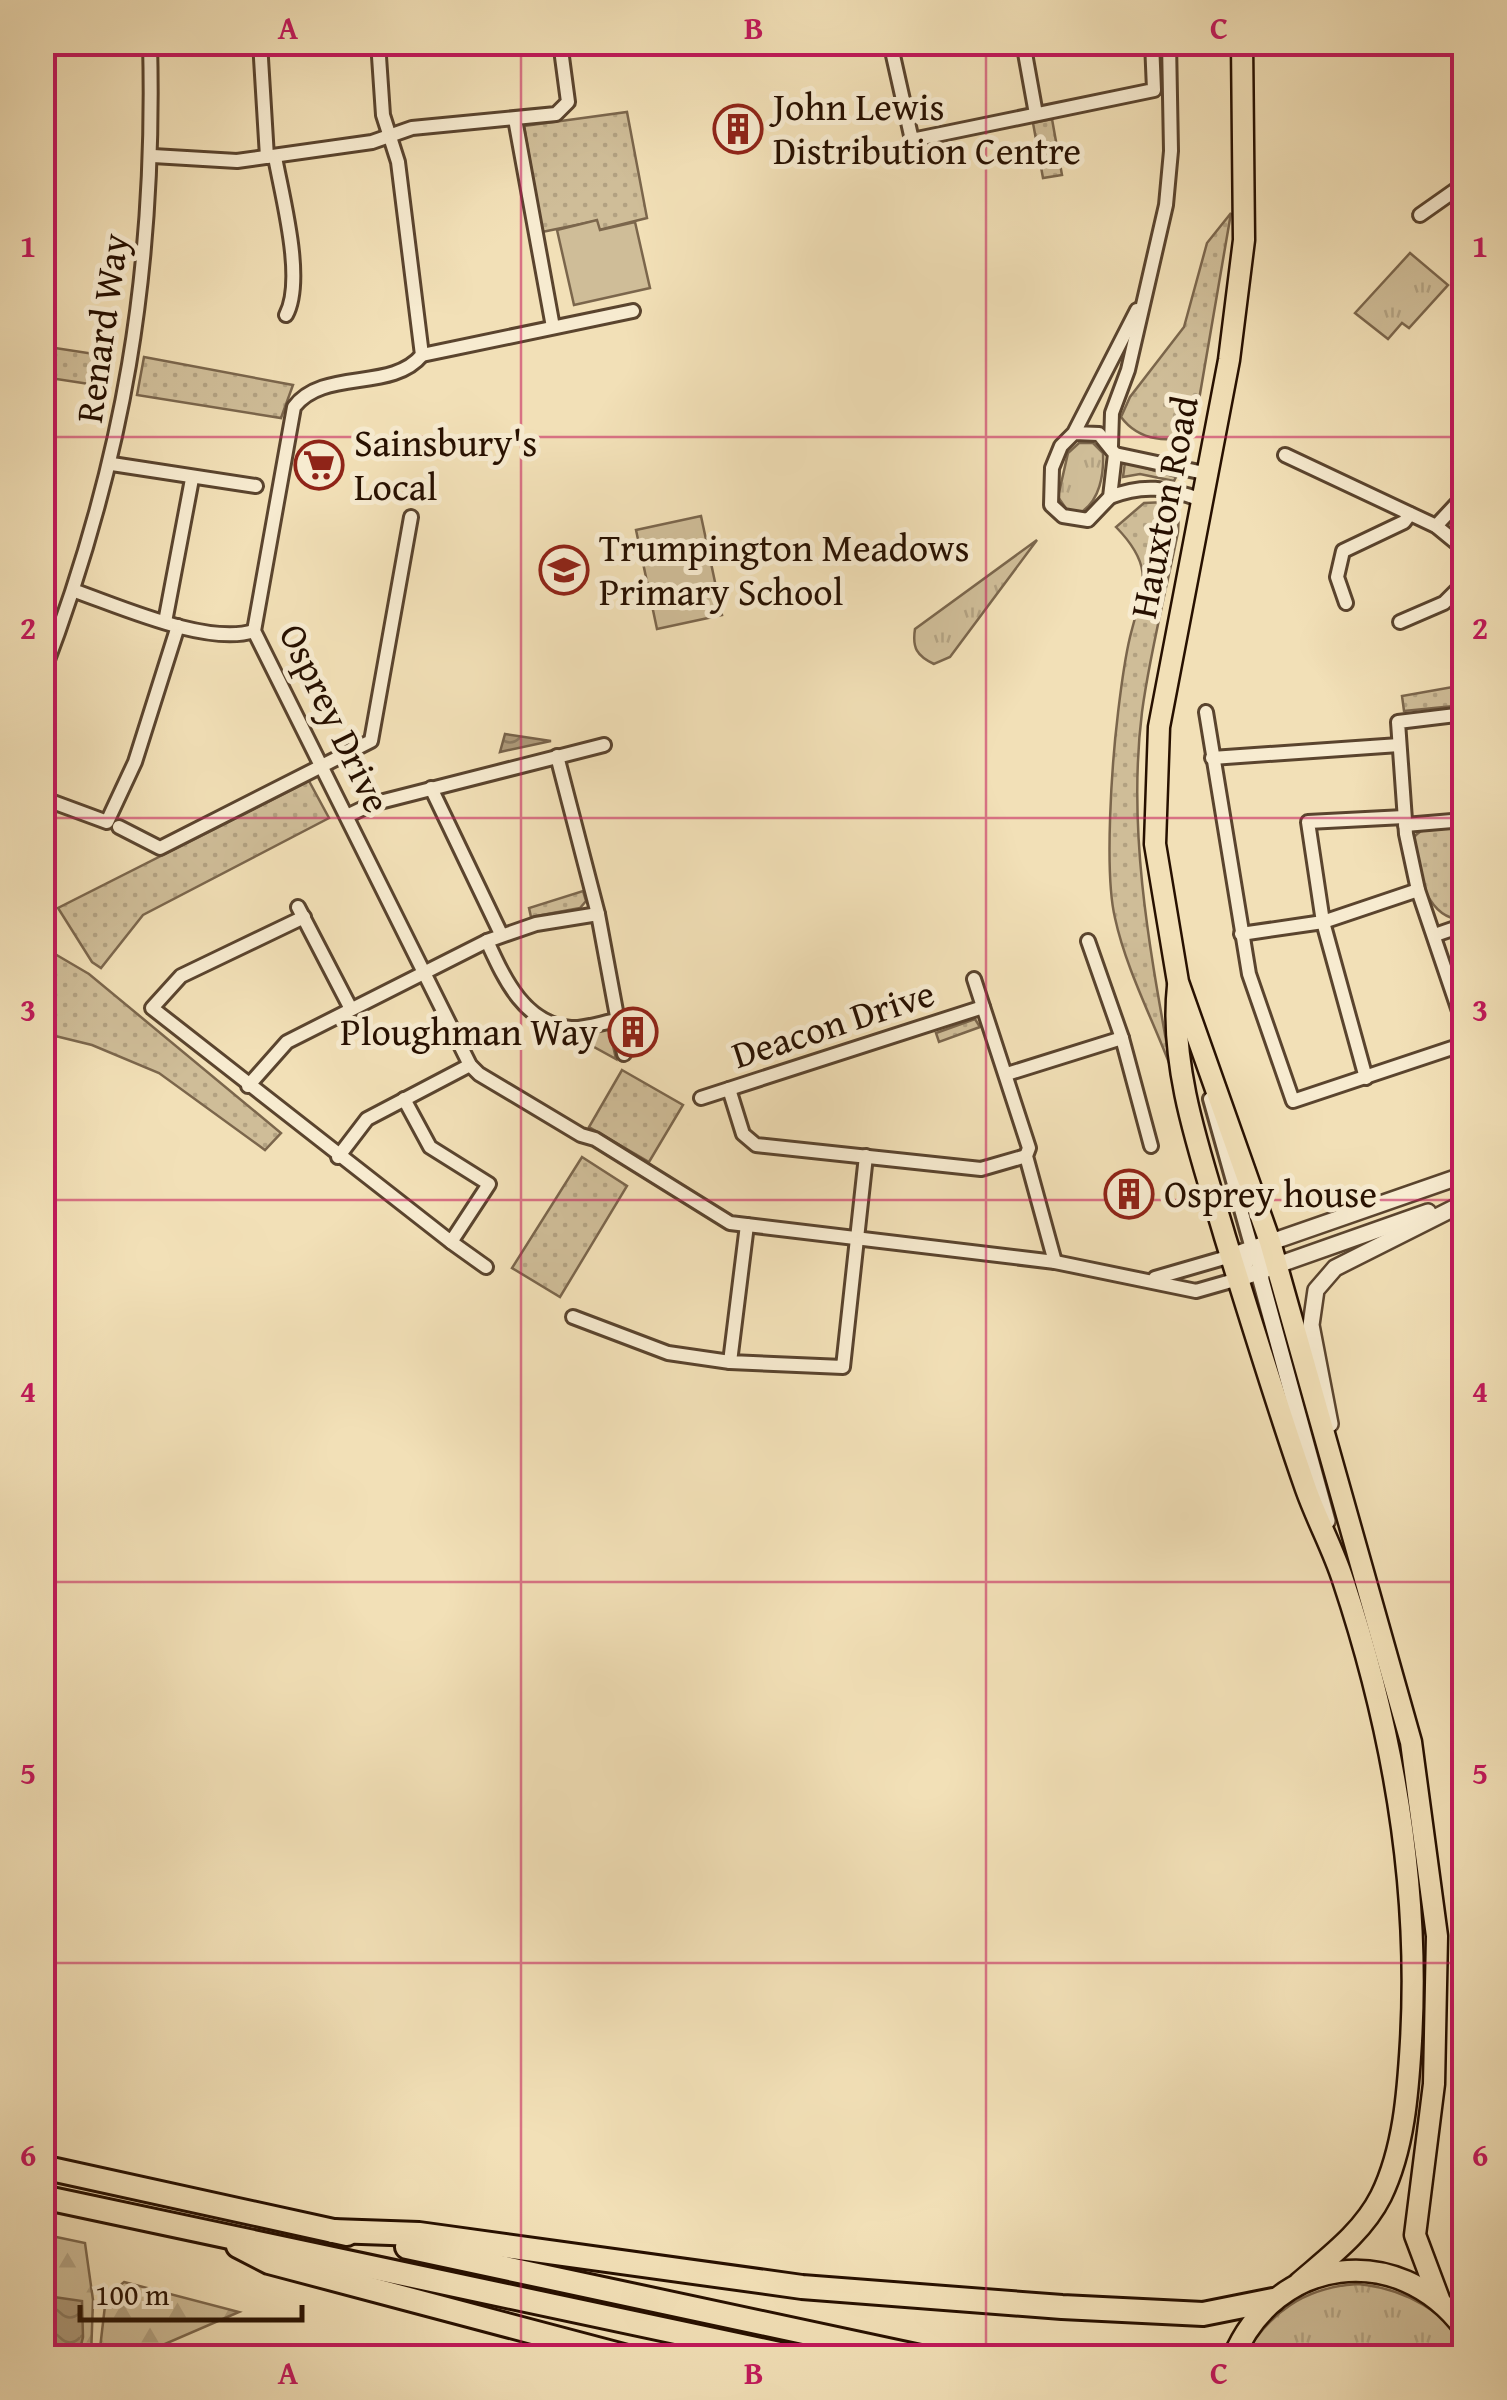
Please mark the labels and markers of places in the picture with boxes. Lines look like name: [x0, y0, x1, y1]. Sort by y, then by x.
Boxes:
place label: John Lewis Distribution Centre: [769, 78, 1081, 178]
building icon: John Lewis Distribution Centre: [712, 103, 764, 155]
place label: Sainsbury's Local: [354, 414, 537, 514]
supermarket icon: Sainsbury's Local: [293, 439, 345, 491]
place label: Trumpington Meadows Primary School: [599, 519, 970, 619]
school or university icon: Trumpington Meadows Primary School: [538, 544, 590, 596]
place label: Ploughman Way: [340, 1003, 598, 1059]
building icon: Ploughman Way: [607, 1006, 659, 1058]
place label: Osprey house: [1164, 1165, 1377, 1221]
building icon: Osprey house: [1103, 1168, 1155, 1220]

